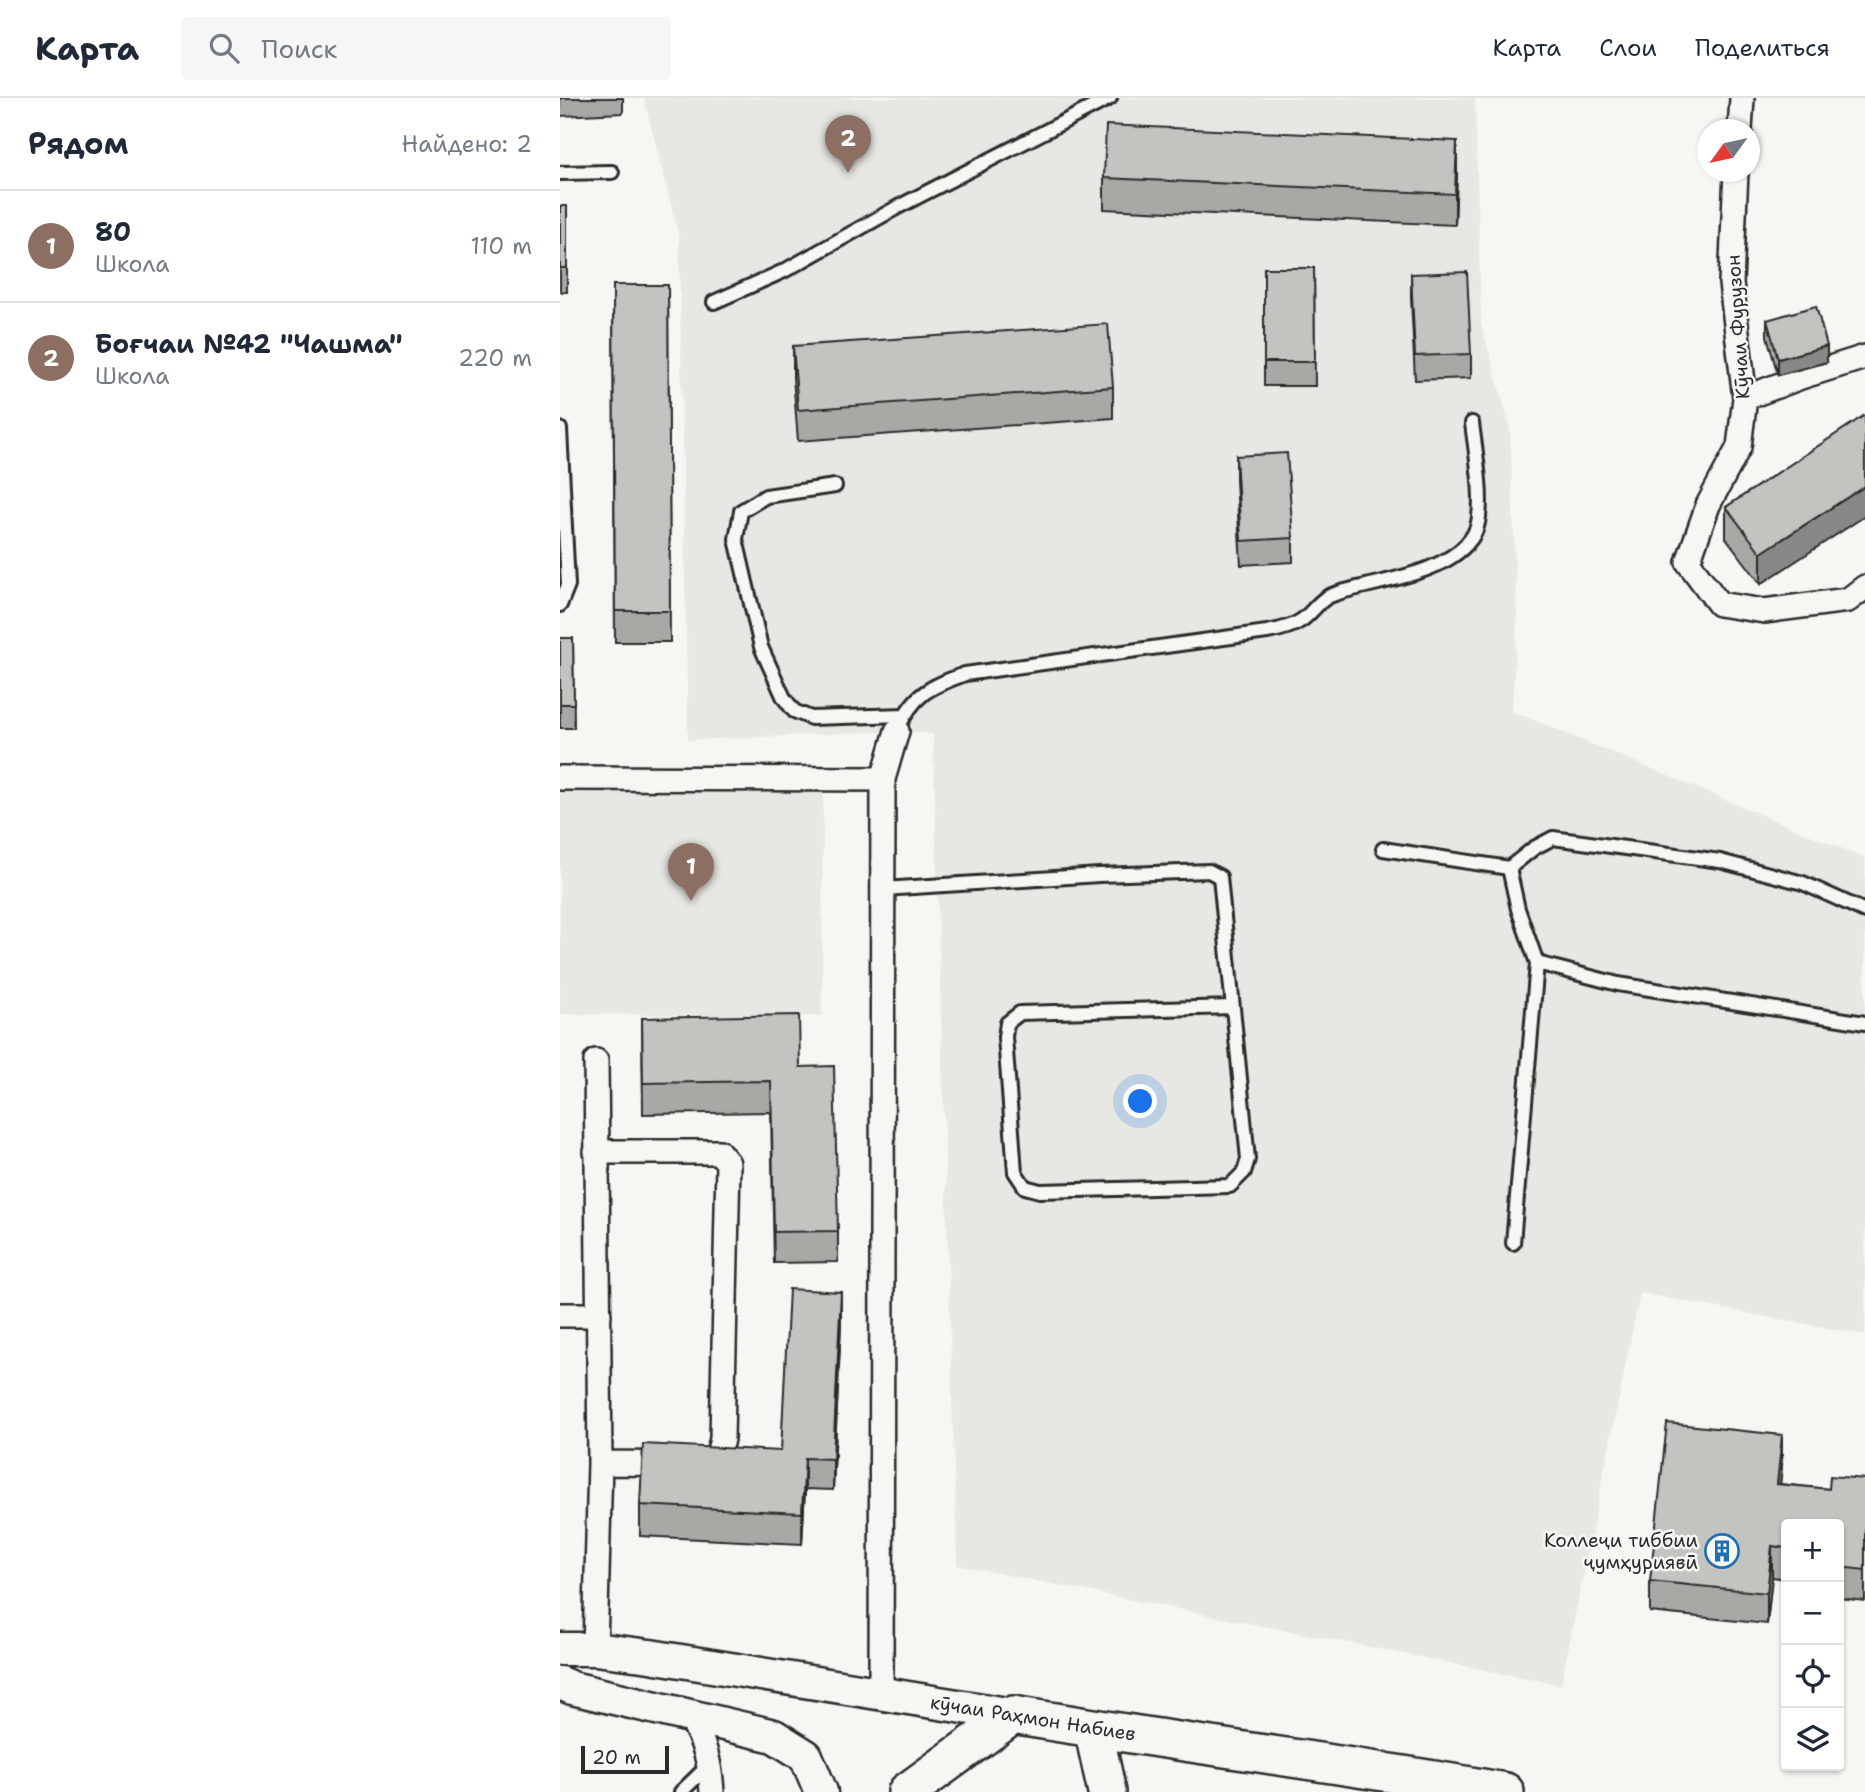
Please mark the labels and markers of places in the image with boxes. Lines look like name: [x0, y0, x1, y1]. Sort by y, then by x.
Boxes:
pin: 2: [825, 115, 871, 173]
pin: 1: [668, 843, 714, 901]
place label: Коллеҷи тиббии ҷумҳуриявӣ: [1544, 1528, 1698, 1575]
building icon: Коллеҷи тиббии ҷумҳуриявӣ: [1703, 1532, 1741, 1570]

